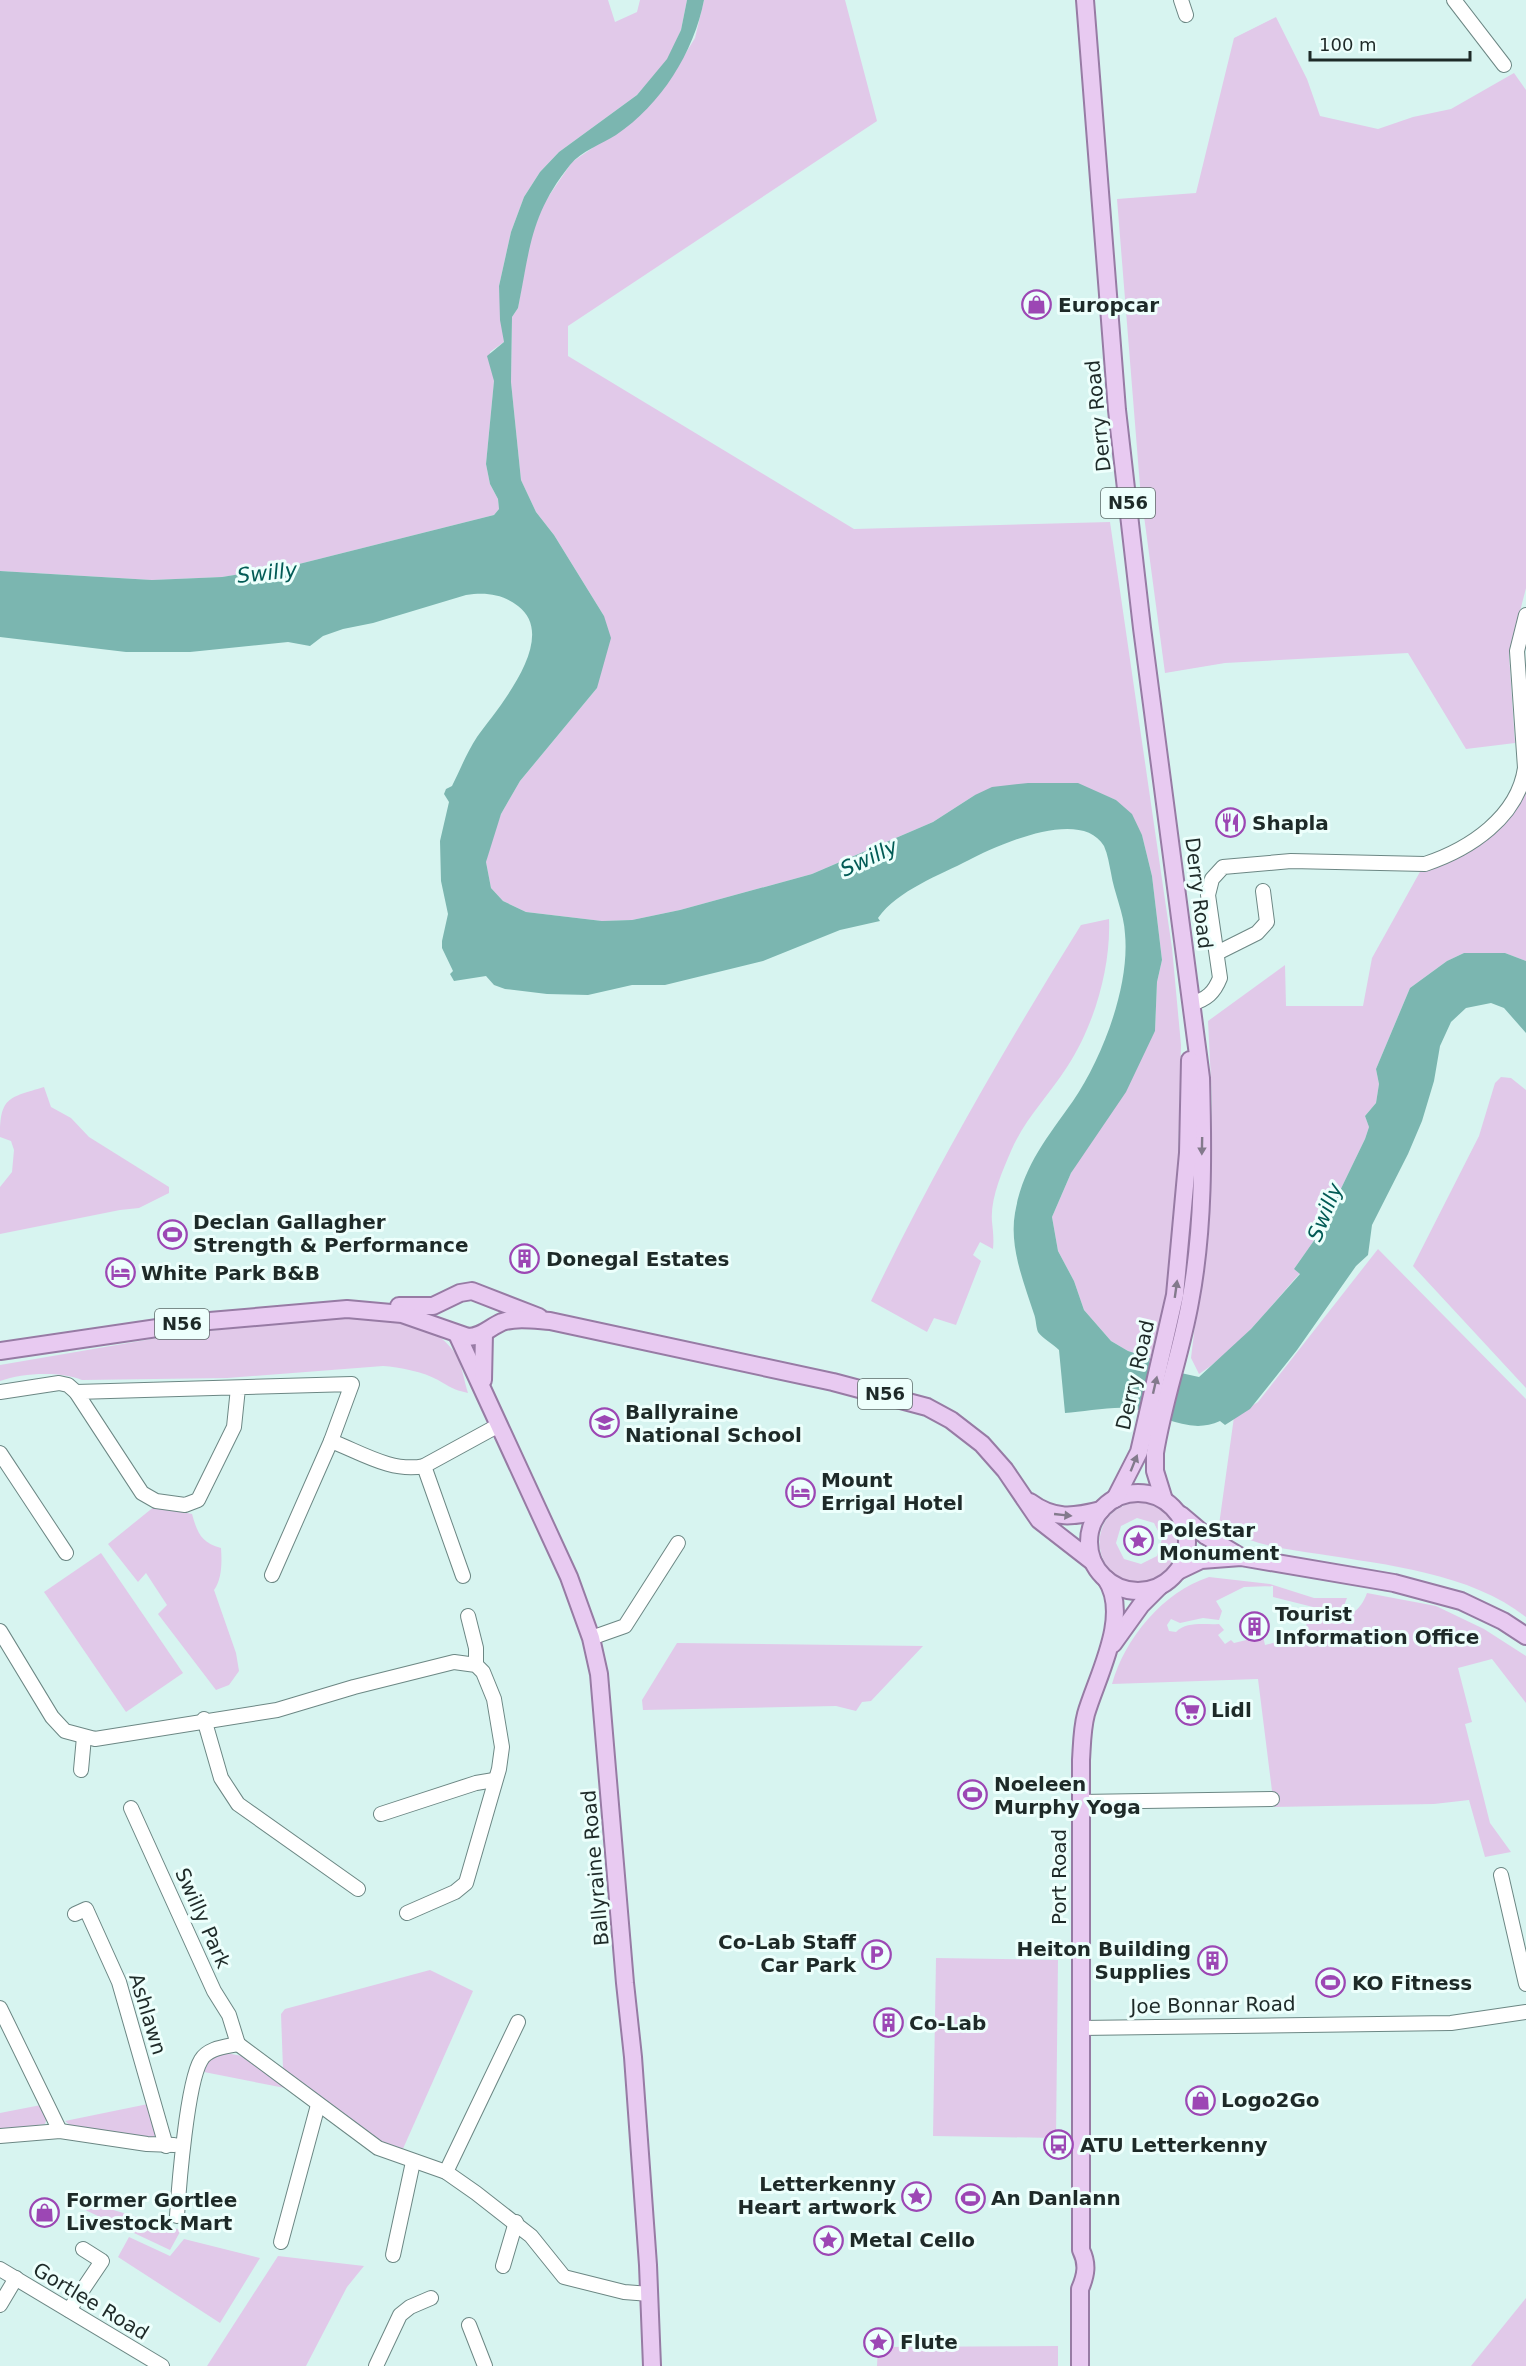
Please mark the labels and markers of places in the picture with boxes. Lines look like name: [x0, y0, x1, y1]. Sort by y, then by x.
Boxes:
shop icon: Europcar: [1021, 289, 1053, 321]
place label: Europcar: [1058, 293, 1159, 317]
restaurant icon: Shapla: [1215, 807, 1247, 839]
place label: Shapla: [1252, 811, 1329, 835]
place label: Declan Gallagher Strength & Performance: [193, 1210, 469, 1257]
sports icon: Declan Gallagher Strength & Performance: [156, 1218, 188, 1250]
building icon: Donegal Estates: [509, 1243, 541, 1275]
place label: Donegal Estates: [546, 1247, 729, 1271]
hotel icon: White Park B&B: [104, 1257, 136, 1289]
place label: White Park B&B: [141, 1261, 320, 1285]
place label: Ballyraine National School: [625, 1400, 802, 1447]
school or university icon: Ballyraine National School: [588, 1407, 620, 1439]
place label: Mount Errigal Hotel: [821, 1468, 963, 1515]
hotel icon: Mount Errigal Hotel: [784, 1476, 816, 1508]
place label: PoleStar Monument: [1159, 1518, 1280, 1565]
place icon: PoleStar Monument: [1122, 1525, 1154, 1557]
place label: Tourist Information Office: [1275, 1602, 1479, 1649]
building icon: Tourist Information Office: [1238, 1610, 1270, 1642]
supermarket icon: Lidl: [1174, 1694, 1206, 1726]
place label: Lidl: [1211, 1698, 1252, 1722]
place label: Noeleen Murphy Yoga: [994, 1772, 1141, 1819]
sports icon: Noeleen Murphy Yoga: [957, 1779, 989, 1811]
place label: Co-Lab Staff Car Park: [718, 1930, 857, 1977]
place label: Heiton Building Supplies: [1016, 1937, 1191, 1984]
parking icon: Co-Lab Staff Car Park: [861, 1938, 893, 1970]
building icon: Heiton Building Supplies: [1196, 1945, 1228, 1977]
sports icon: KO Fitness: [1315, 1967, 1347, 1999]
place label: KO Fitness: [1352, 1971, 1472, 1995]
building icon: Co-Lab: [872, 2007, 904, 2039]
place label: Co-Lab: [909, 2011, 986, 2035]
shop icon: Logo2Go: [1184, 2084, 1216, 2116]
place label: Logo2Go: [1221, 2088, 1320, 2112]
bus stop icon: ATU Letterkenny: [1043, 2129, 1075, 2161]
place label: ATU Letterkenny: [1080, 2133, 1267, 2157]
place label: Letterkenny Heart artwork: [738, 2172, 897, 2219]
place icon: Letterkenny Heart artwork: [901, 2180, 933, 2212]
sports icon: An Danlann: [954, 2182, 986, 2214]
place label: An Danlann: [991, 2186, 1121, 2210]
place label: Former Gortlee Livestock Mart: [66, 2188, 237, 2235]
shop icon: Former Gortlee Livestock Mart: [29, 2196, 61, 2228]
place icon: Metal Cello: [812, 2224, 844, 2256]
place label: Metal Cello: [849, 2228, 975, 2252]
place icon: Flute: [863, 2326, 895, 2358]
place label: Flute: [900, 2330, 958, 2354]

